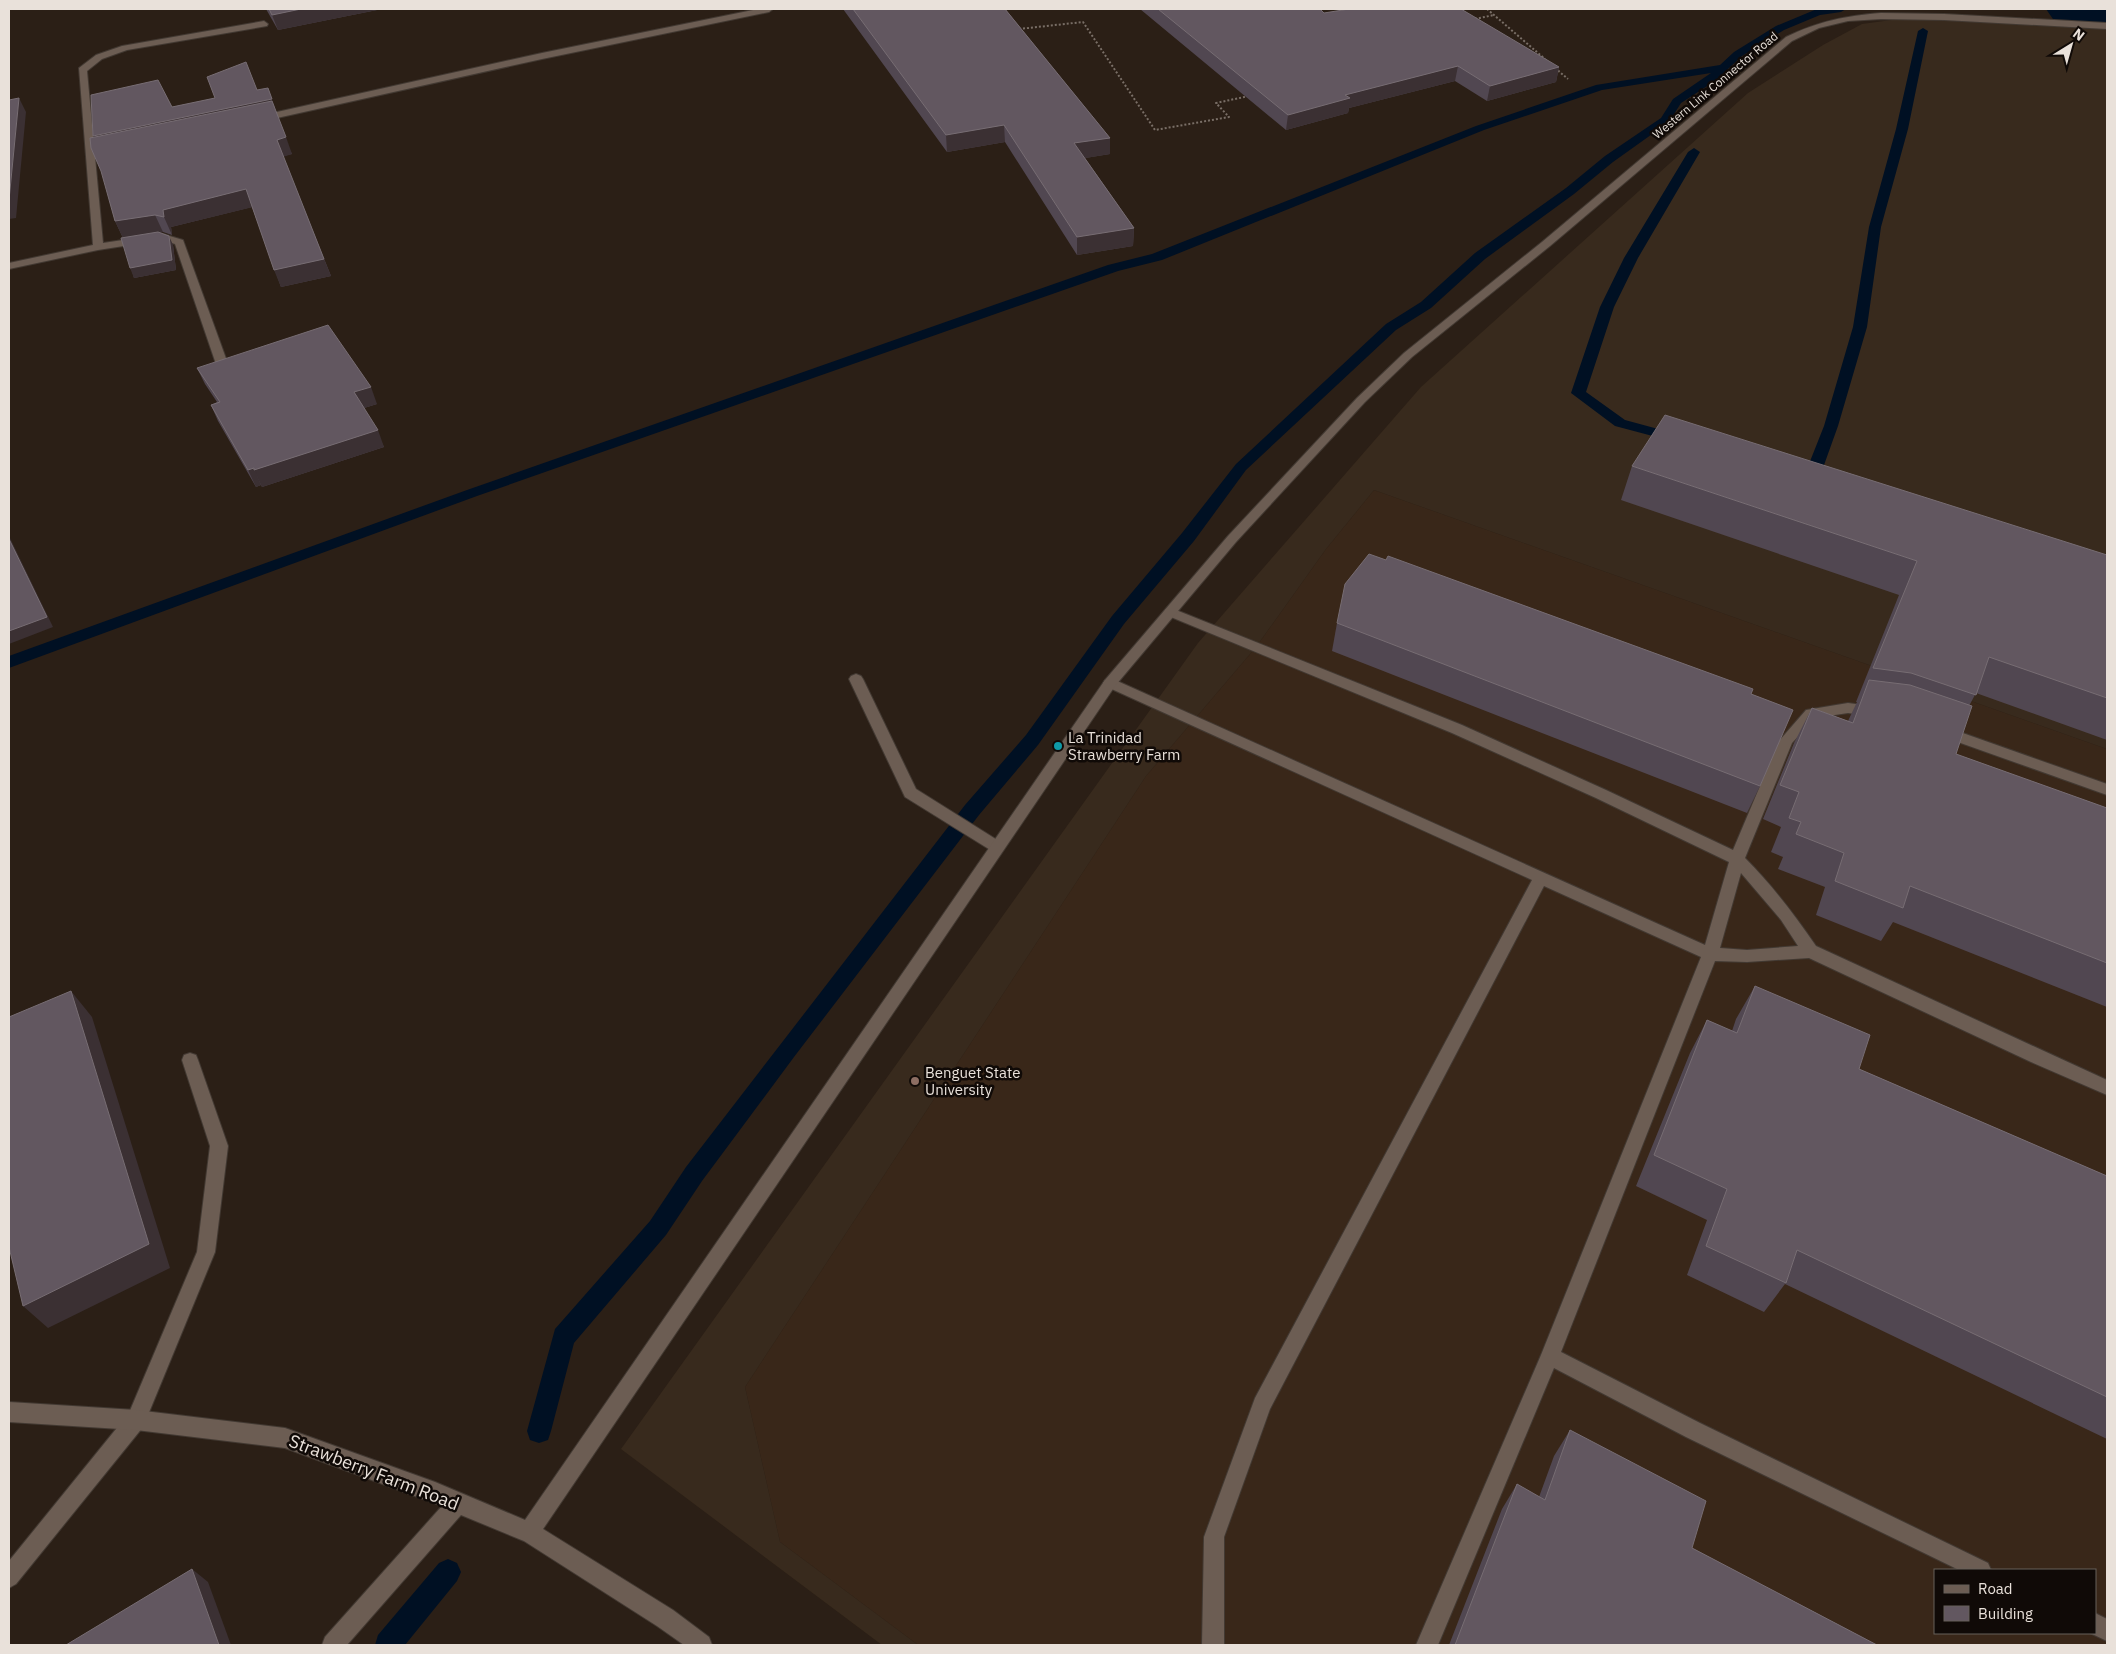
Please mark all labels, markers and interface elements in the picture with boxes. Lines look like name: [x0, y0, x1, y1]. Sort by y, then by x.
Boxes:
north arrow: [2046, 20, 2096, 70]
text: N: [2069, 24, 2088, 45]
street label: Western Link Connector Road: [1649, 28, 1781, 142]
place label: La Trinidad Strawberry Farm: [1068, 728, 1180, 764]
marker: La Trinidad Strawberry Farm: [1052, 740, 1064, 752]
place label: Benguet State University: [925, 1063, 1020, 1099]
marker: Benguet State University: [909, 1075, 921, 1087]
street label: Strawberry Farm Road: [286, 1429, 462, 1515]
legend: [1934, 1569, 2096, 1634]
text: Road: [1978, 1579, 2013, 1598]
text: Building: [1978, 1604, 2033, 1623]

